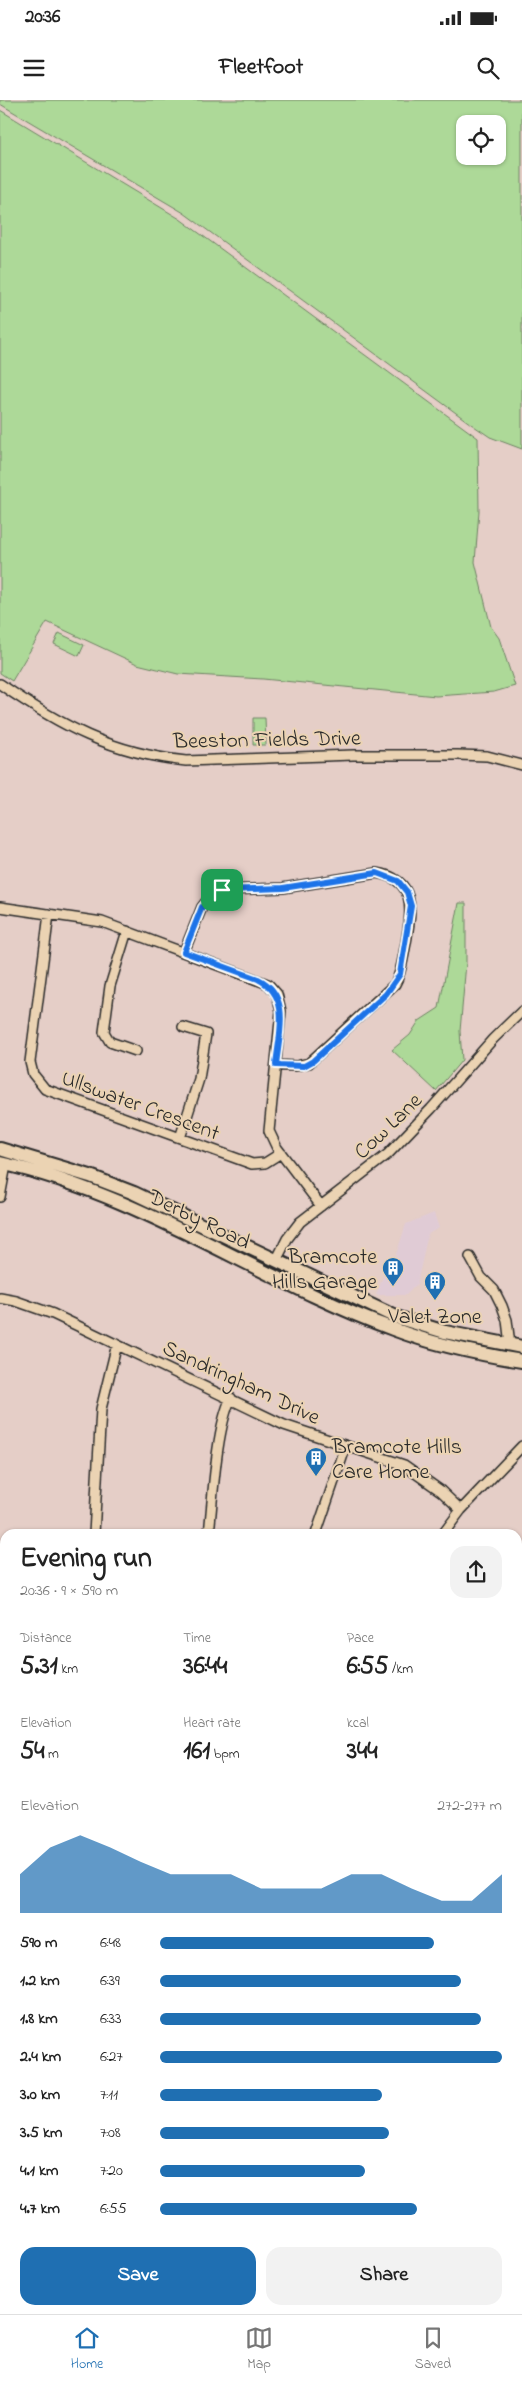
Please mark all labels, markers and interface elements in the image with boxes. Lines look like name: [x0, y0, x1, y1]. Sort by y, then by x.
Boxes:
text: 20:36: [25, 4, 60, 31]
text: Fleetfoot: [219, 52, 303, 84]
icon: menu: [20, 54, 48, 82]
icon: search: [474, 54, 502, 82]
map controls: [456, 115, 506, 165]
button: locate: [456, 115, 506, 165]
street label: Beeston Fields Drive: [172, 723, 361, 759]
pin: [201, 869, 243, 911]
icon: arrive: [208, 876, 236, 904]
street label: Ullswater Crescent: [56, 1063, 224, 1150]
street label: Cow Lane: [348, 1086, 431, 1168]
street label: Derby Road: [141, 1182, 255, 1260]
place label: Bramcote Hills Garage: [272, 1242, 377, 1300]
building icon: Bramcote Hills Garage: [381, 1256, 405, 1287]
building icon: Valet Zone: [423, 1270, 447, 1301]
place label: Valet Zone: [387, 1302, 482, 1334]
street label: Sandringham Drive: [156, 1333, 325, 1435]
place label: Bramcote Hills Care Home: [331, 1432, 462, 1489]
building icon: Bramcote Hills Care Home: [304, 1446, 328, 1477]
text: Evening run: [20, 1539, 152, 1580]
button: share: [450, 1546, 502, 1598]
text: 20:36 · 9 × 590 m: [20, 1579, 118, 1603]
text: Distance: [20, 1628, 72, 1649]
text: Time: [183, 1628, 211, 1649]
text: Pace: [347, 1628, 374, 1649]
text: 5.31: [20, 1649, 58, 1685]
text: 36:44: [183, 1649, 227, 1685]
text: 6:55: [347, 1649, 388, 1685]
text: km: [58, 1659, 78, 1680]
text: /km: [388, 1659, 413, 1680]
text: Elevation: [20, 1713, 71, 1734]
text: Heart rate: [183, 1713, 241, 1734]
text: kcal: [347, 1713, 369, 1734]
text: 54: [20, 1734, 45, 1770]
text: 161: [183, 1734, 210, 1770]
text: 344: [347, 1734, 378, 1770]
text: m: [45, 1744, 59, 1765]
text: bpm: [210, 1744, 240, 1765]
text: Elevation: [20, 1794, 79, 1818]
text: 272–277 m: [437, 1794, 502, 1818]
text: 590 m: [20, 1931, 57, 1955]
text: 6:48: [100, 1931, 121, 1955]
text: 1.2 km: [20, 1969, 60, 1993]
text: 6:39: [100, 1969, 120, 1993]
text: 1.8 km: [20, 2007, 58, 2031]
text: 6:33: [100, 2007, 122, 2031]
text: 2.4 km: [20, 2045, 61, 2069]
text: 6:27: [100, 2045, 123, 2069]
text: 3.0 km: [20, 2083, 60, 2107]
text: 7:11: [100, 2083, 118, 2107]
text: 3.5 km: [20, 2121, 62, 2145]
text: 7:08: [100, 2121, 121, 2145]
text: 4.1 km: [20, 2159, 58, 2183]
text: 7:20: [100, 2159, 123, 2183]
text: 4.7 km: [20, 2197, 60, 2221]
text: 6:55: [100, 2197, 127, 2221]
button: Save: [20, 2247, 256, 2305]
button: Share: [266, 2247, 502, 2305]
tab: Home: [71, 2324, 103, 2375]
tab: Map: [245, 2324, 273, 2375]
tab: Saved: [415, 2324, 451, 2375]

